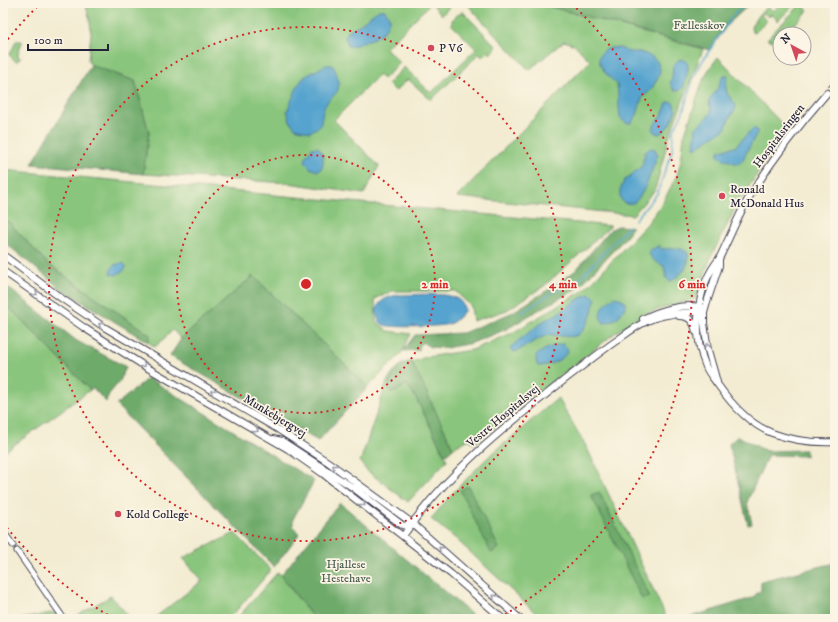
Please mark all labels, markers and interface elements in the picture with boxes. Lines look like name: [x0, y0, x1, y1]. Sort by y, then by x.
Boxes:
park label: Fællesskov: [673, 18, 725, 33]
scale bar: [28, 26, 108, 52]
north arrow: [772, 26, 812, 66]
text: N: [778, 31, 794, 47]
text: 100 m: [34, 33, 63, 48]
place label: P V6: [439, 41, 463, 56]
marker: P V6: [426, 43, 436, 53]
street label: Hospitalsringen: [750, 100, 808, 171]
place label: Ronald McDonald Hus: [730, 182, 804, 211]
marker: Ronald McDonald Hus: [717, 191, 727, 201]
centre of rings: [299, 277, 313, 291]
text: 2 min: [422, 277, 449, 292]
text: 4 min: [548, 277, 578, 292]
text: 6 min: [678, 277, 706, 292]
one-way arrow: [31, 288, 38, 296]
one-way arrow: [98, 322, 105, 330]
one-way arrow: [704, 343, 712, 349]
one-way arrow: [139, 360, 146, 368]
street label: Vestre Hospitalsvej: [463, 381, 542, 451]
one-way arrow: [210, 389, 217, 396]
street label: Munkebjergvej: [241, 391, 309, 441]
one-way arrow: [252, 426, 259, 433]
one-way arrow: [333, 465, 340, 472]
one-way arrow: [358, 500, 365, 507]
place label: Kold College: [126, 507, 189, 522]
marker: Kold College: [113, 509, 123, 519]
one-way arrow: [439, 547, 446, 554]
park label: Hjallese Hestehave: [321, 557, 371, 586]
one-way arrow: [493, 595, 500, 602]

